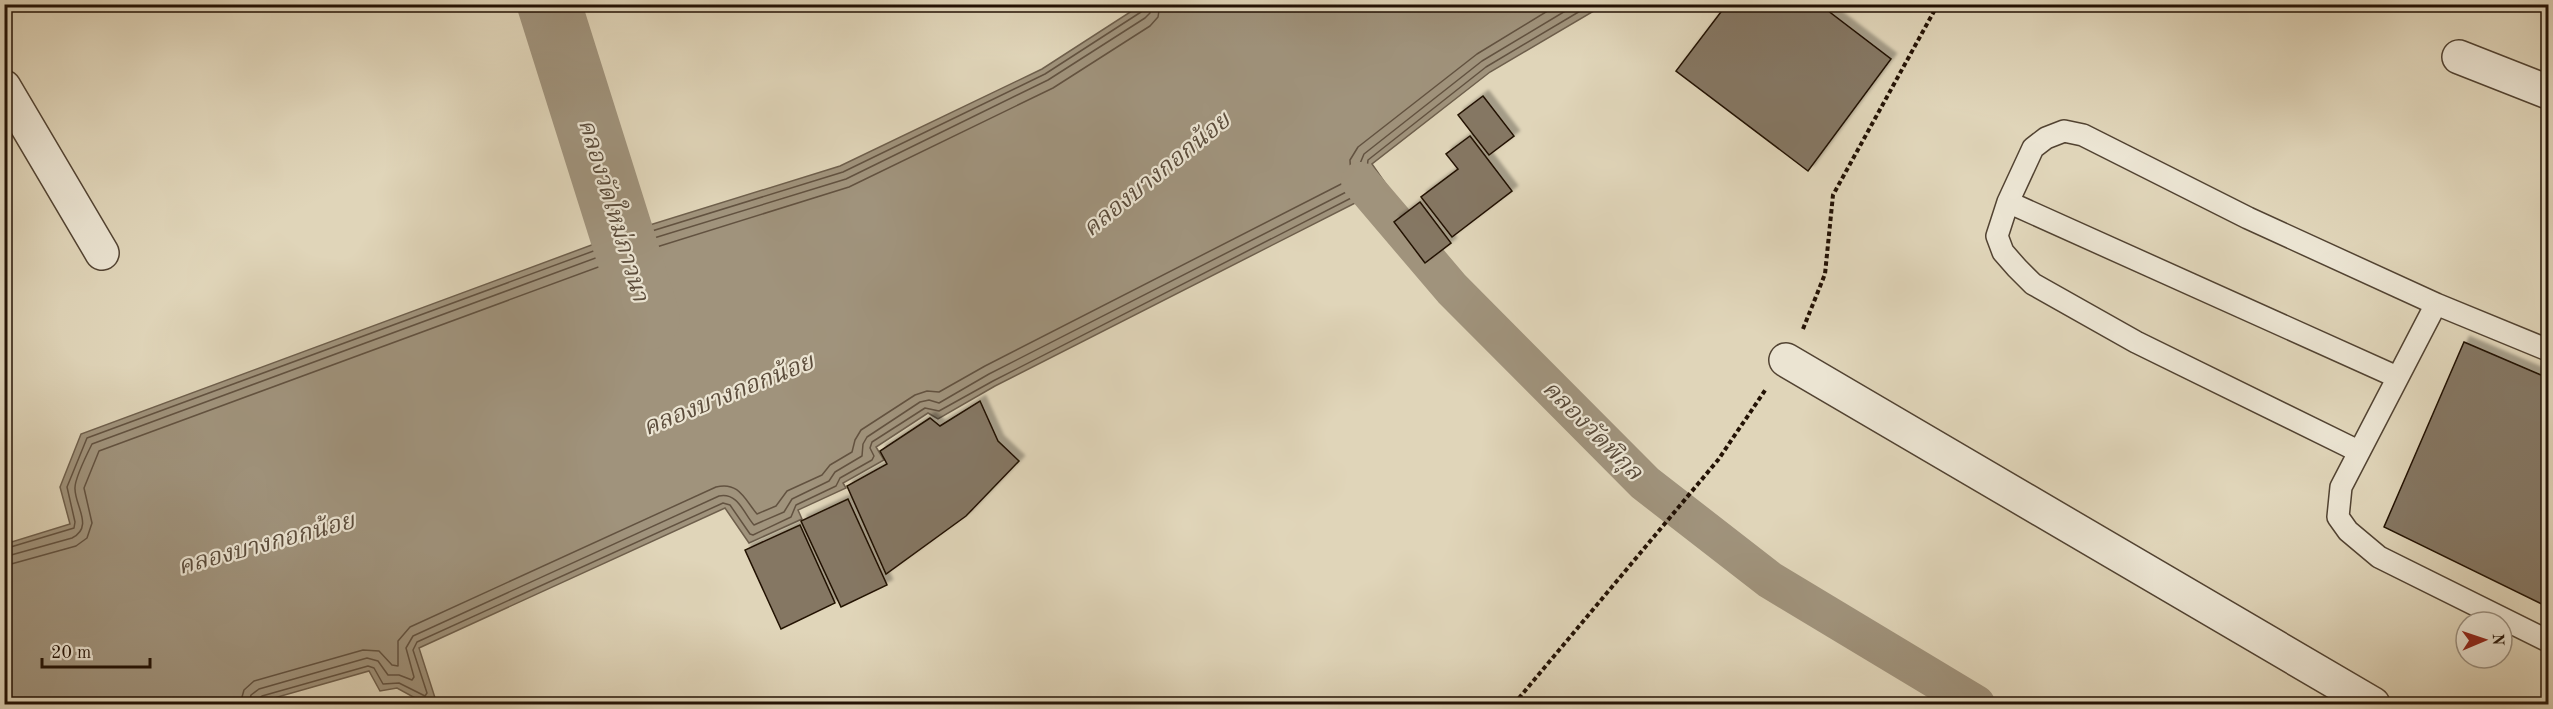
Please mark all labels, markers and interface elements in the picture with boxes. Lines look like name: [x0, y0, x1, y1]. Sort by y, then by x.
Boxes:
water label: คลองบางกอกน้อย: [1077, 106, 1237, 242]
water label: คลองวัดใหม่ภาวนา: [573, 115, 658, 306]
water label: คลองบางกอกน้อย: [639, 347, 819, 441]
water label: คลองวัดพิกุล: [1536, 376, 1648, 488]
water label: คลองบางกอกน้อย: [175, 506, 359, 580]
north arrow: [2454, 610, 2514, 670]
scale bar: [42, 631, 150, 669]
text: N: [2489, 633, 2505, 647]
text: 20 m: [51, 644, 91, 662]

